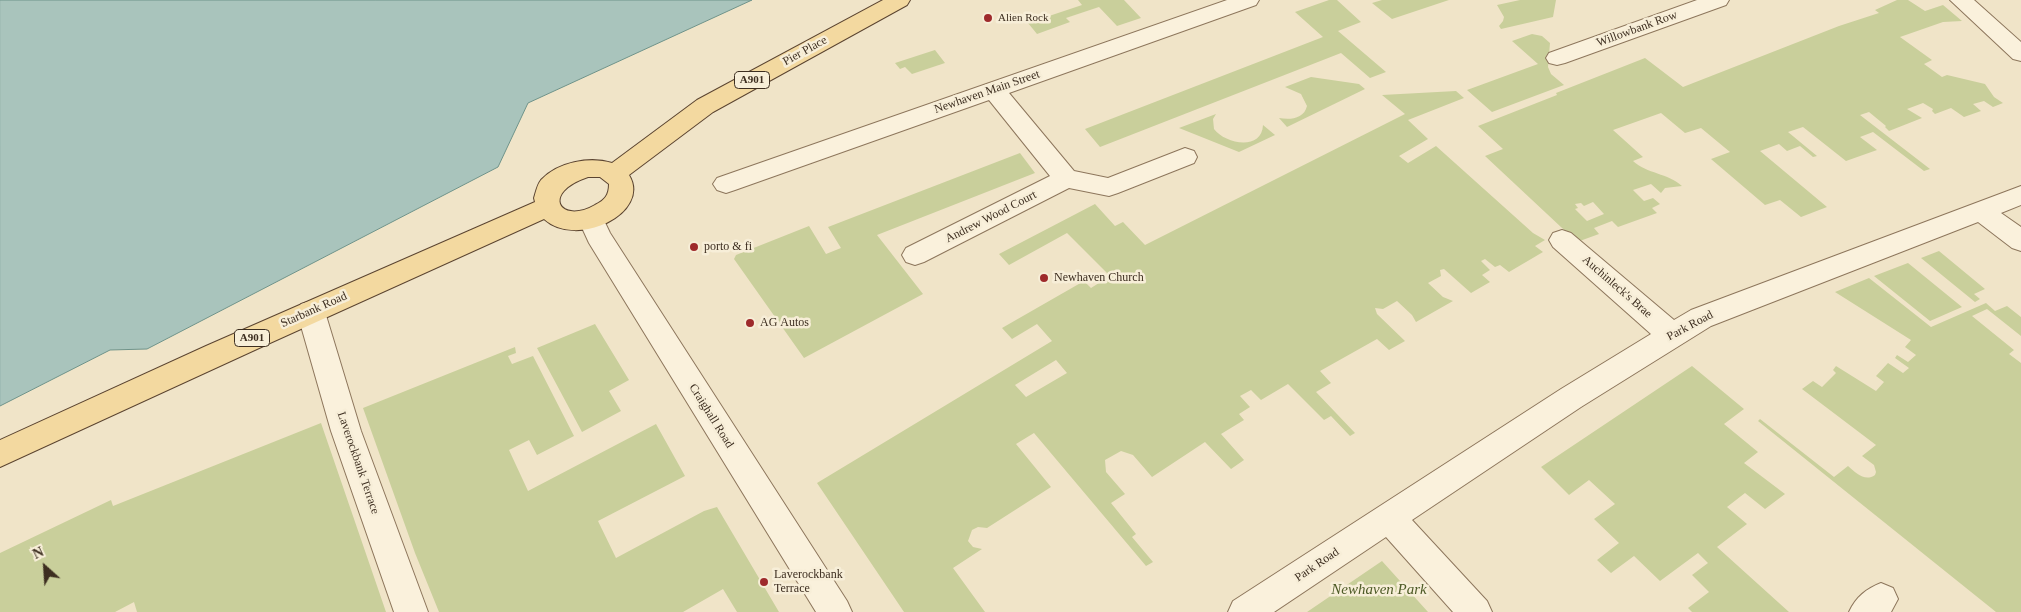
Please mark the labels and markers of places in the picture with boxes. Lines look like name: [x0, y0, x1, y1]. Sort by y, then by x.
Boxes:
place label: Alien Rock: [998, 11, 1048, 25]
marker: Alien Rock: [982, 12, 994, 24]
place label: porto & fi: [704, 240, 752, 254]
marker: porto & fi: [688, 241, 700, 253]
place label: Newhaven Church: [1054, 271, 1144, 285]
marker: Newhaven Church: [1038, 272, 1050, 284]
place label: AG Autos: [760, 316, 809, 330]
marker: AG Autos: [744, 317, 756, 329]
place label: Laverockbank Terrace: [774, 568, 843, 596]
marker: Laverockbank Terrace: [758, 576, 770, 588]

